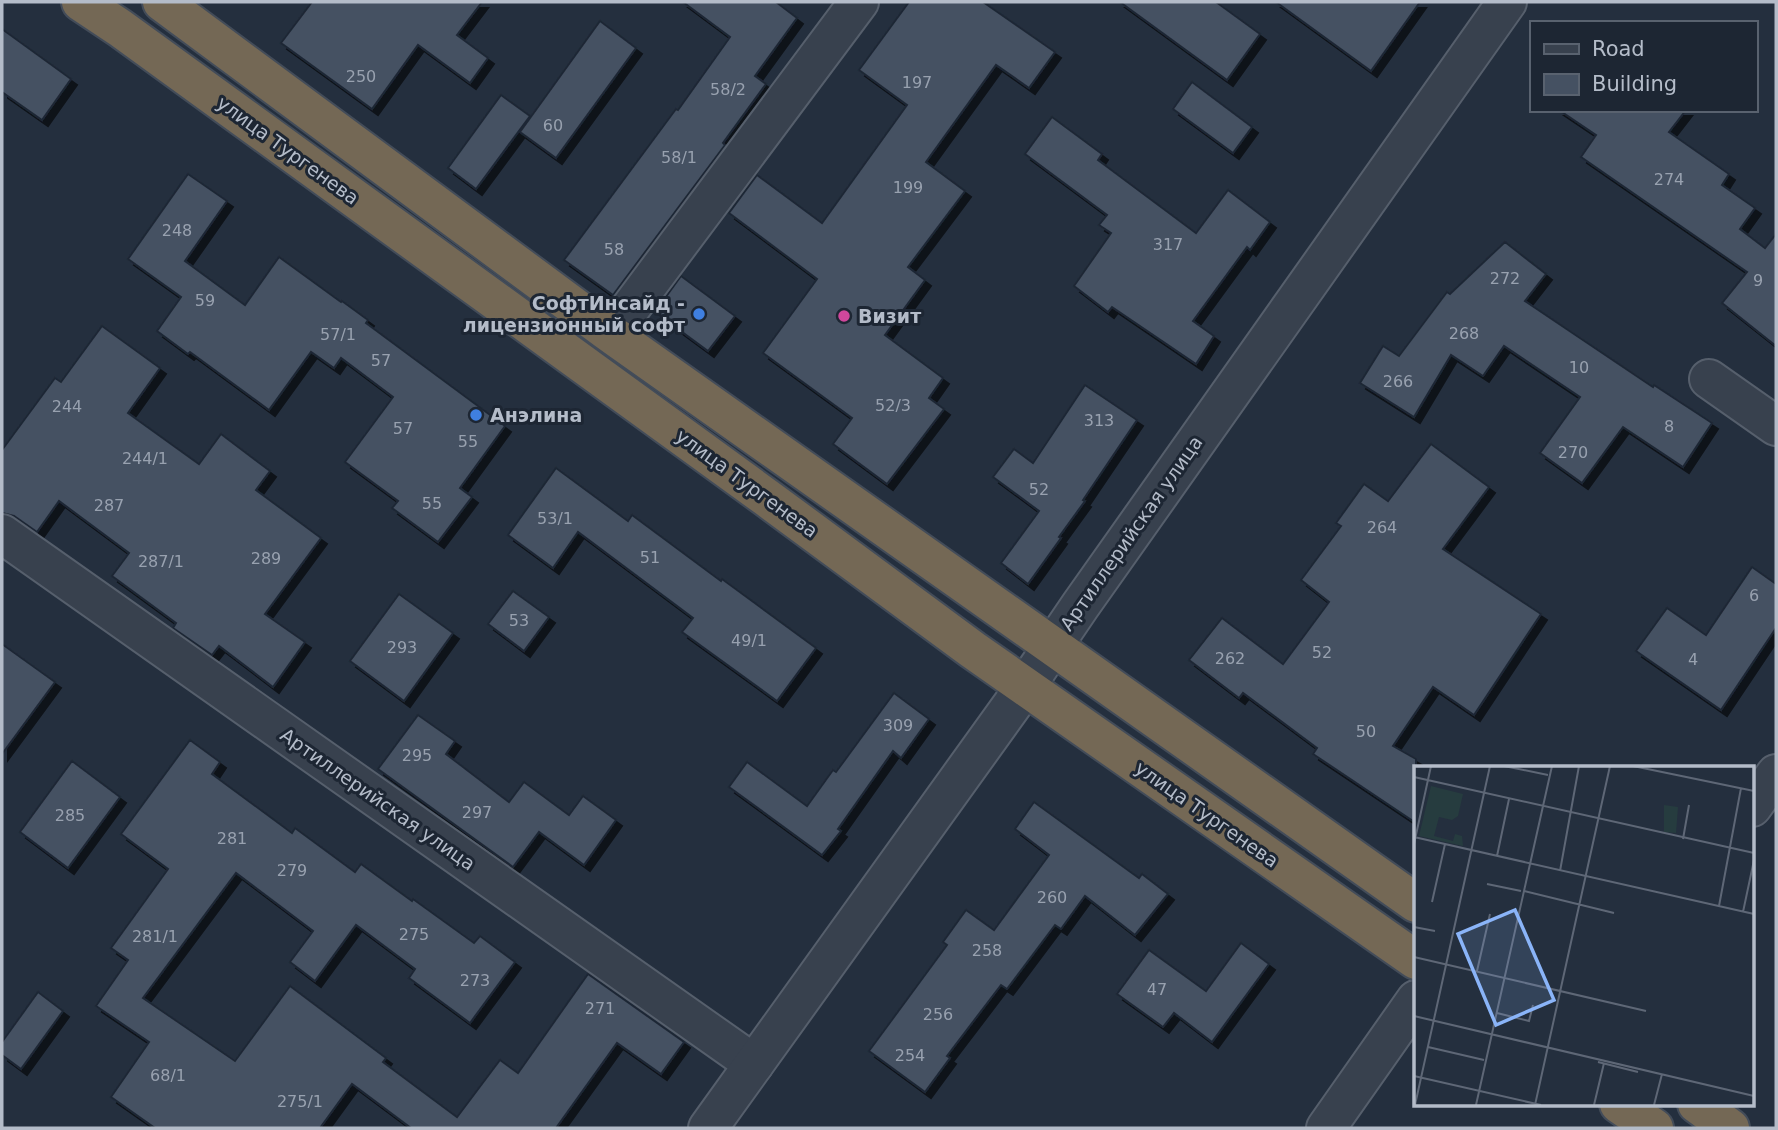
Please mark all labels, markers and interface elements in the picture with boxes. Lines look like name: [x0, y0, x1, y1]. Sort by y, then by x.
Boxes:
legend: [1530, 21, 1757, 112]
text: Road: [1592, 37, 1645, 61]
house number: 250: [346, 67, 376, 86]
text: Building: [1592, 72, 1677, 96]
house number: 197: [902, 73, 932, 92]
house number: 58/2: [710, 80, 746, 99]
street label: улица Тургенева: [213, 91, 363, 209]
house number: 60: [543, 116, 563, 135]
house number: 58/1: [661, 148, 697, 167]
house number: 274: [1654, 170, 1684, 189]
house number: 199: [893, 178, 923, 197]
house number: 248: [162, 221, 192, 240]
house number: 317: [1153, 235, 1183, 254]
house number: 58: [604, 240, 624, 259]
house number: 272: [1490, 269, 1520, 288]
house number: 9: [1753, 271, 1763, 290]
house number: 59: [195, 291, 215, 310]
place label: СофтИнсайд - лицензионный софт: [463, 292, 685, 336]
place label: Визит: [858, 305, 921, 327]
marker: СофтИнсайд - лицензионный софт: [691, 306, 707, 322]
marker: Визит: [836, 308, 852, 324]
house number: 268: [1449, 324, 1479, 343]
house number: 57/1: [320, 325, 356, 344]
house number: 57: [371, 351, 391, 370]
house number: 10: [1569, 358, 1589, 377]
house number: 266: [1383, 372, 1413, 391]
house number: 52/3: [875, 396, 911, 415]
house number: 244: [52, 397, 82, 416]
place label: Анэлина: [490, 404, 582, 426]
marker: Анэлина: [468, 407, 484, 423]
house number: 313: [1084, 411, 1114, 430]
house number: 8: [1664, 417, 1674, 436]
house number: 57: [393, 419, 413, 438]
street label: улица Тургенева: [672, 424, 822, 542]
street label: Артиллерийская улица: [1055, 431, 1207, 635]
house number: 55: [458, 432, 478, 451]
house number: 270: [1558, 443, 1588, 462]
house number: 244/1: [122, 449, 168, 468]
house number: 52: [1029, 480, 1049, 499]
house number: 55: [422, 494, 442, 513]
house number: 287: [94, 496, 124, 515]
house number: 53/1: [537, 509, 573, 528]
house number: 264: [1367, 518, 1397, 537]
house number: 51: [640, 548, 660, 567]
house number: 289: [251, 549, 281, 568]
house number: 287/1: [138, 552, 184, 571]
house number: 6: [1749, 586, 1759, 605]
house number: 53: [509, 611, 529, 630]
house number: 49/1: [731, 631, 767, 650]
house number: 293: [387, 638, 417, 657]
house number: 52: [1312, 643, 1332, 662]
house number: 262: [1215, 649, 1245, 668]
house number: 4: [1688, 650, 1698, 669]
house number: 309: [883, 716, 913, 735]
house number: 50: [1356, 722, 1376, 741]
street label: Артиллерийская улица: [276, 723, 480, 875]
house number: 295: [402, 746, 432, 765]
street label: улица Тургенева: [1131, 756, 1283, 872]
inset map: [1414, 766, 1754, 1106]
house number: 297: [462, 803, 492, 822]
house number: 285: [55, 806, 85, 825]
house number: 281: [217, 829, 247, 848]
house number: 279: [277, 861, 307, 880]
house number: 260: [1037, 888, 1067, 907]
house number: 275: [399, 925, 429, 944]
house number: 281/1: [132, 927, 178, 946]
house number: 258: [972, 941, 1002, 960]
house number: 273: [460, 971, 490, 990]
house number: 47: [1147, 980, 1167, 999]
house number: 271: [585, 999, 615, 1018]
house number: 256: [923, 1005, 953, 1024]
house number: 254: [895, 1046, 925, 1065]
house number: 68/1: [150, 1066, 186, 1085]
house number: 275/1: [277, 1092, 323, 1111]

